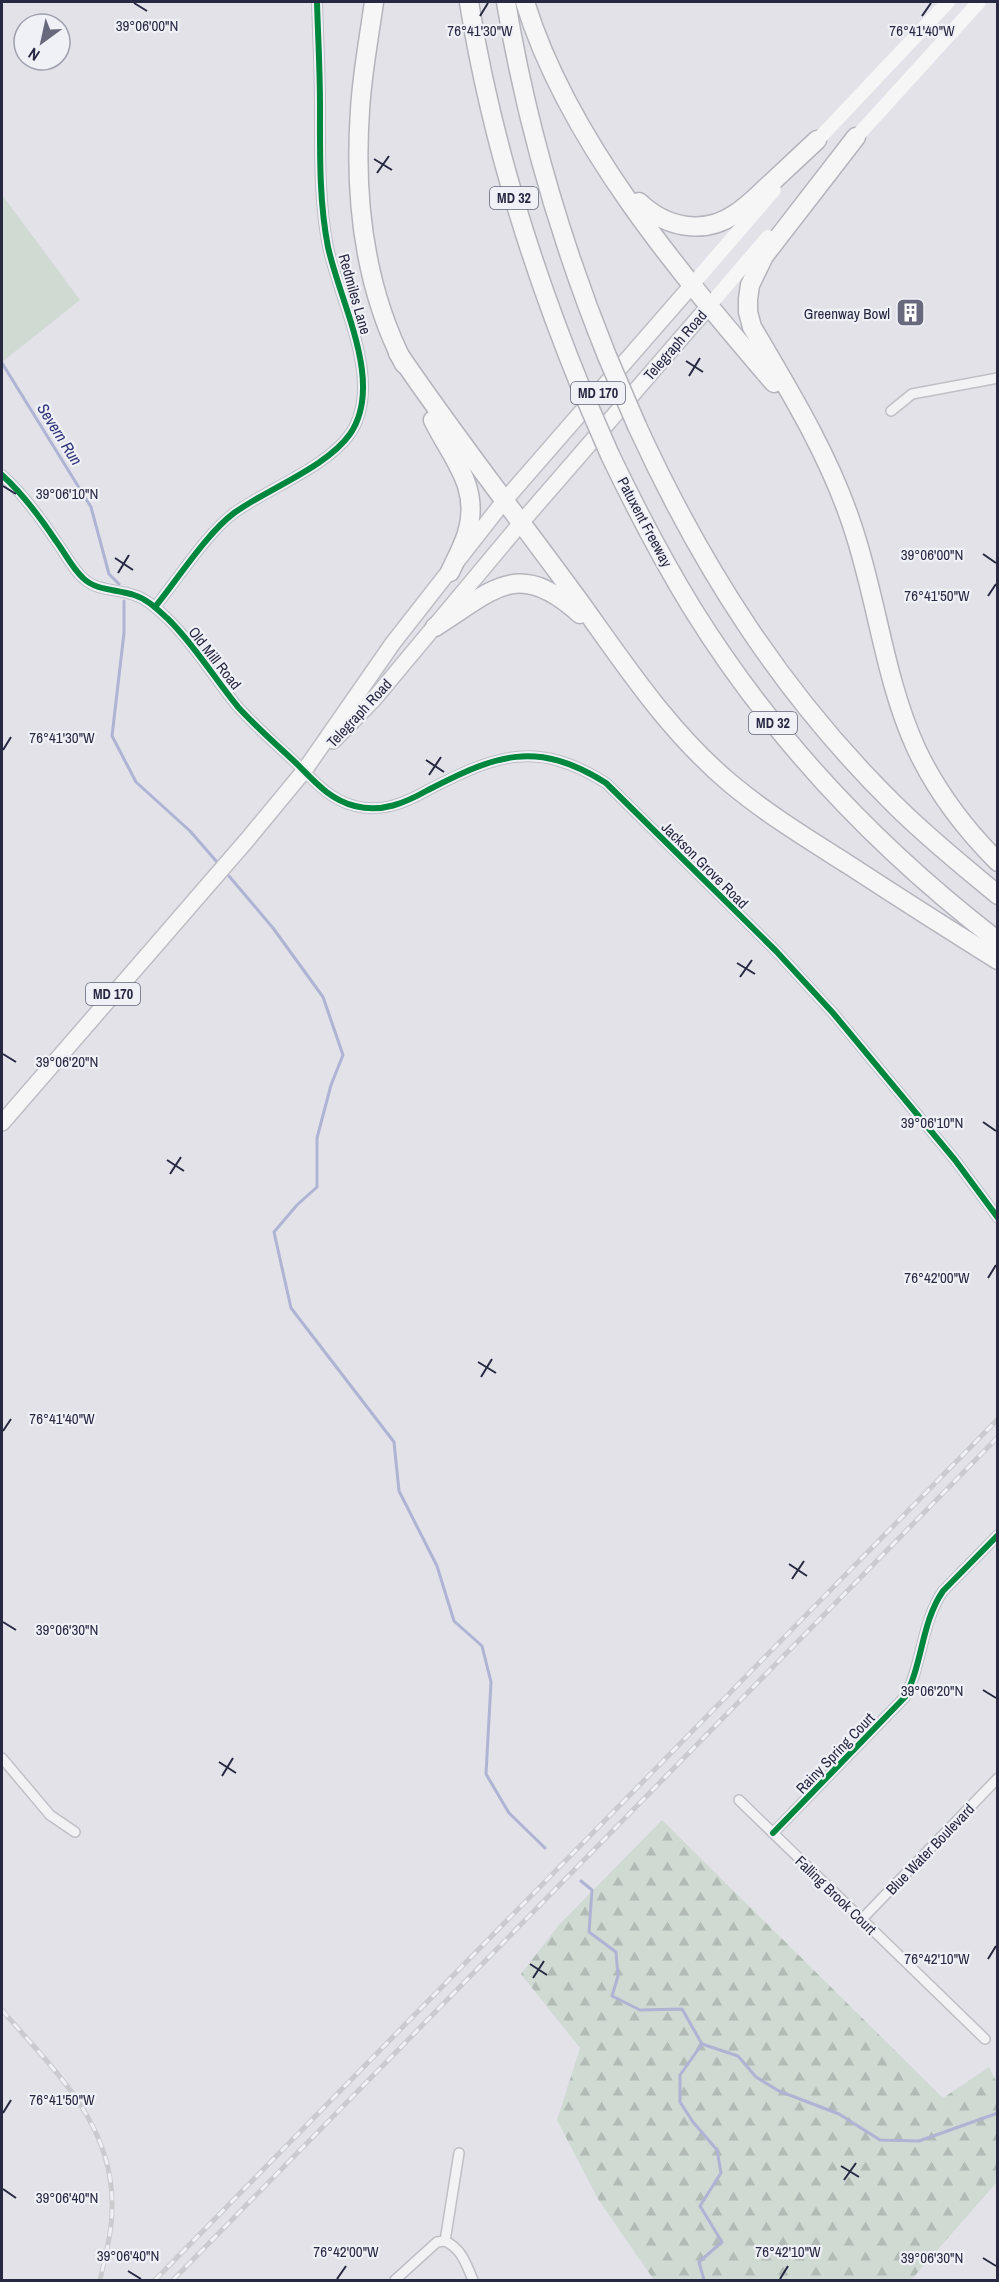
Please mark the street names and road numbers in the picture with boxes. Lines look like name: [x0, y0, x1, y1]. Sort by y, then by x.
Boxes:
road number: MD 32: [490, 187, 538, 209]
street label: Redmiles Lane: [334, 251, 377, 337]
street label: Telegraph Road: [639, 305, 711, 385]
road number: MD 170: [571, 382, 625, 404]
street label: Patuxent Freeway: [612, 473, 678, 571]
street label: Old Mill Road: [184, 622, 246, 694]
street label: Telegraph Road: [322, 674, 396, 752]
road number: MD 32: [749, 712, 797, 734]
street label: Jackson Grove Road: [657, 817, 753, 913]
road number: MD 170: [86, 983, 140, 1005]
street label: Rainy Spring Court: [791, 1707, 880, 1798]
street label: Blue Water Boulevard: [881, 1799, 979, 1899]
street label: Falling Brook Court: [791, 1851, 882, 1940]

